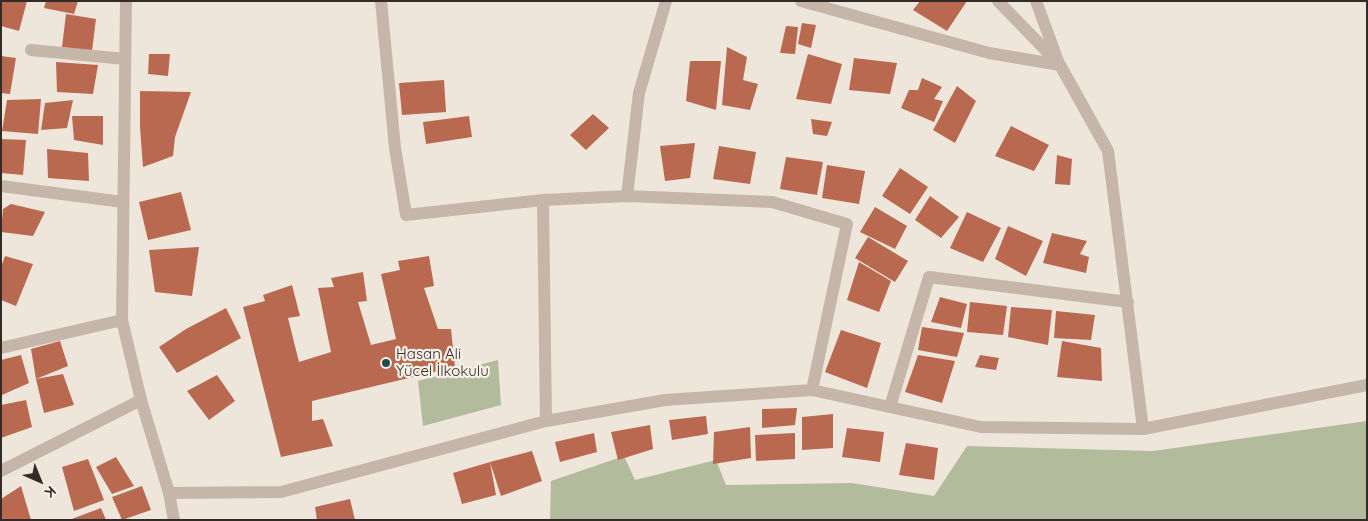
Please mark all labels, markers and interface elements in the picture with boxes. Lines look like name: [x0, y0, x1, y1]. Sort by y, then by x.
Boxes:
place label: Hasan Ali Yücel İlkokulu: [396, 345, 489, 380]
marker: Hasan Ali Yücel İlkokulu: [380, 357, 392, 369]
north arrow: [15, 456, 65, 506]
text: K: [41, 482, 60, 501]

